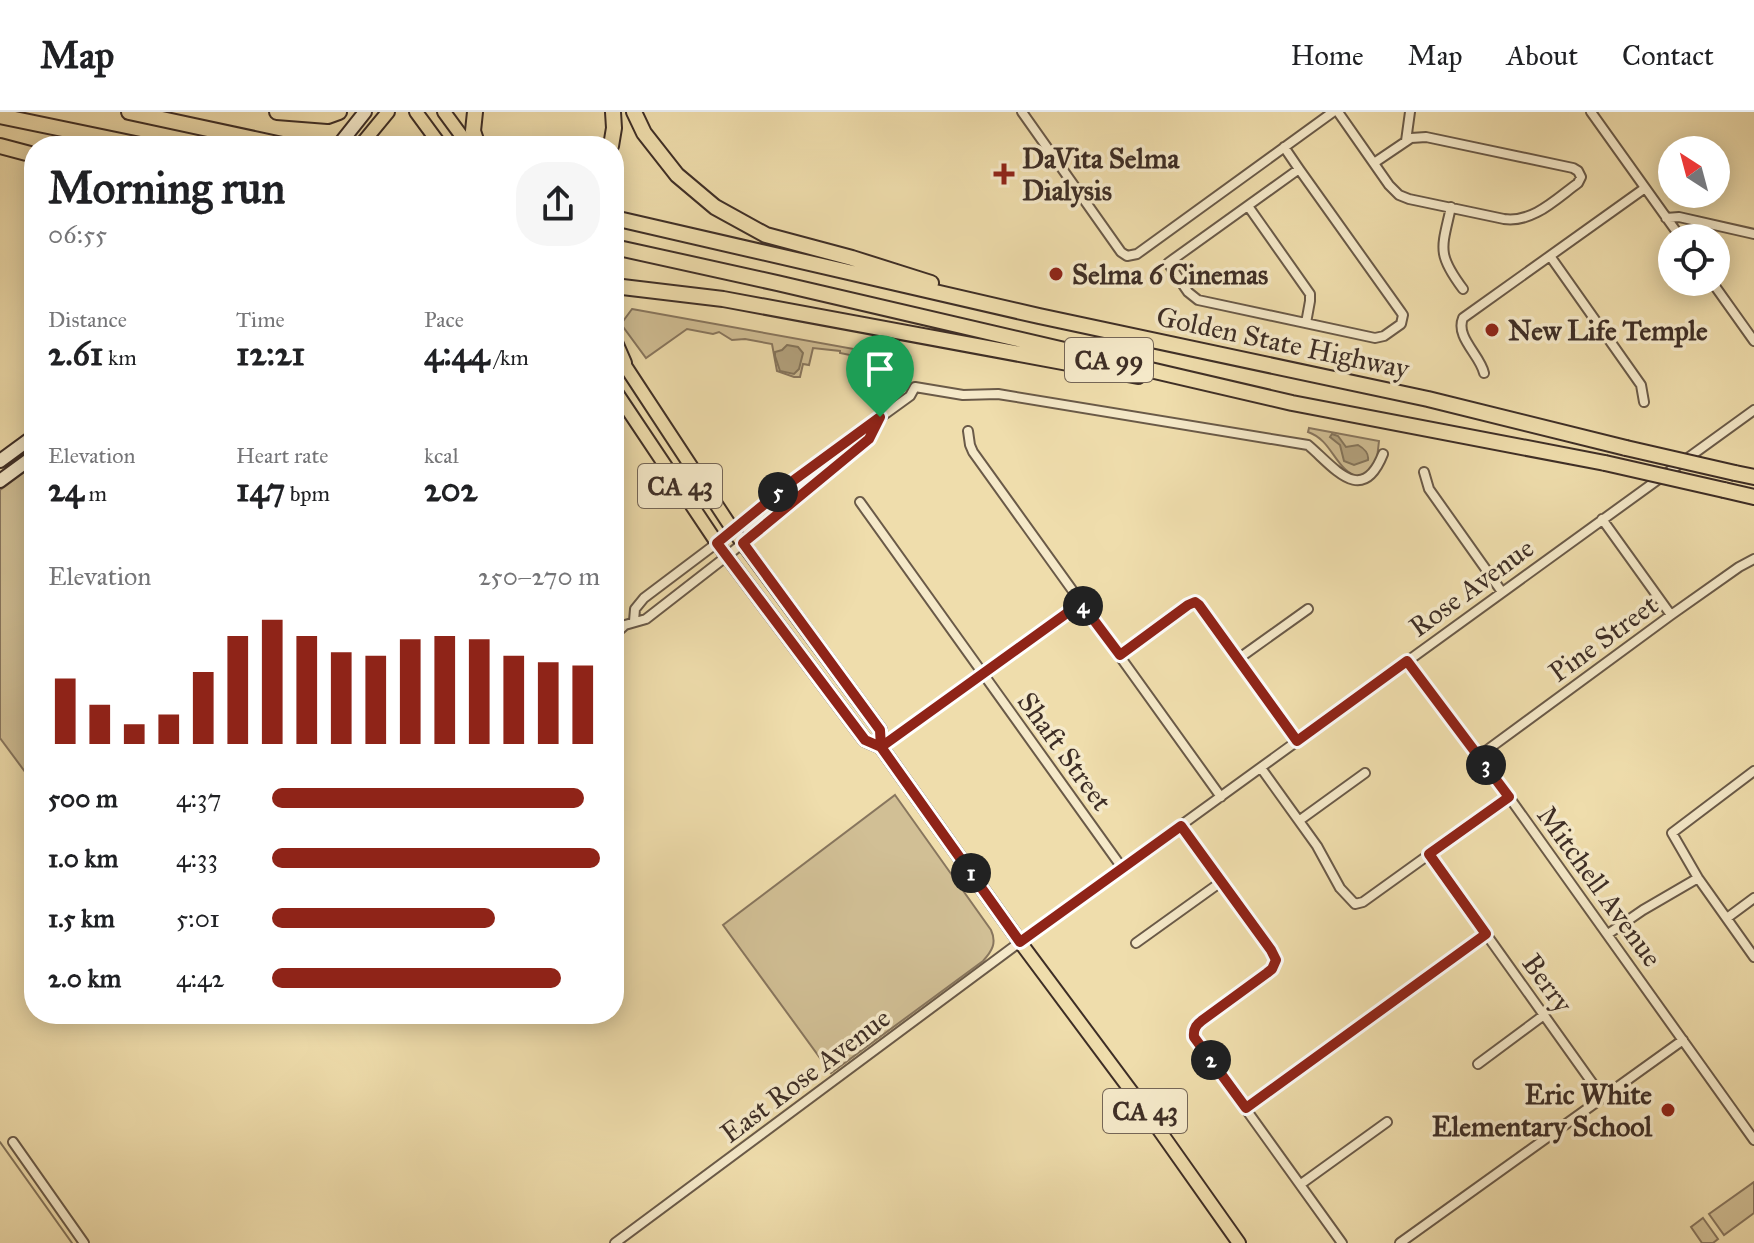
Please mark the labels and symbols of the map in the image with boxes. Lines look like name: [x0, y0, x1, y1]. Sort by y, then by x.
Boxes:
north arrow: [1658, 136, 1730, 208]
place label: DaVita Selma Dialysis: [1022, 141, 1181, 208]
marker: DaVita Selma Dialysis: [993, 163, 1015, 185]
place label: Selma 6 Cinemas: [1072, 257, 1268, 292]
marker: Selma 6 Cinemas: [1047, 265, 1065, 283]
street label: Golden State Highway: [1153, 299, 1413, 387]
place label: New Life Temple: [1508, 313, 1708, 348]
marker: New Life Temple: [1483, 321, 1501, 339]
pin: [846, 335, 914, 417]
road number: CA 99: [1065, 338, 1153, 382]
road number: CA 43: [638, 464, 722, 508]
pin: 5: [758, 472, 798, 512]
street label: Rose Avenue: [1402, 530, 1541, 644]
pin: 4: [1063, 586, 1103, 626]
street label: Pine Street: [1542, 587, 1665, 690]
street label: Shaft Street: [1010, 685, 1119, 818]
pin: 3: [1466, 745, 1506, 785]
street label: Mitchell Avenue: [1529, 799, 1670, 974]
pin: 1: [951, 853, 991, 893]
street label: Berry: [1515, 947, 1581, 1020]
street label: East Rose Avenue: [713, 1000, 897, 1151]
pin: 2: [1191, 1040, 1231, 1080]
place label: Eric White Elementary School: [1432, 1077, 1652, 1144]
road number: CA 43: [1103, 1089, 1187, 1133]
marker: Eric White Elementary School: [1659, 1101, 1677, 1119]

